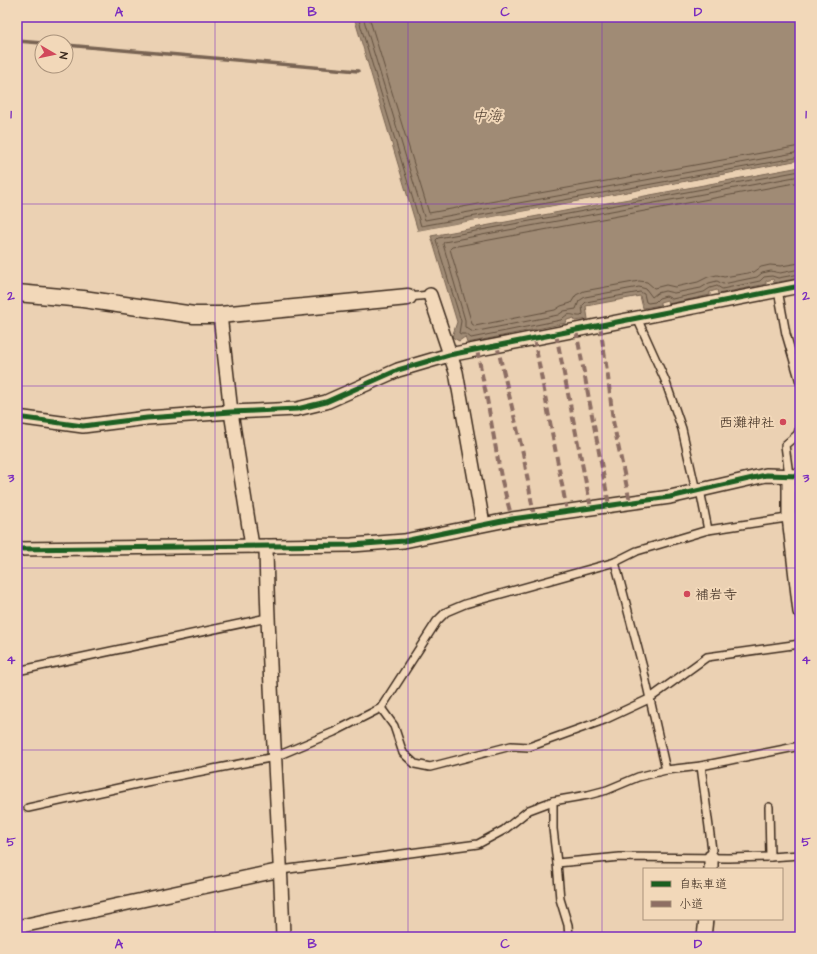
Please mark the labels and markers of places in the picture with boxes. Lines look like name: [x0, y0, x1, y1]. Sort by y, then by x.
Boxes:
place label: 西灘神社: [719, 413, 775, 433]
marker: 西灘神社: [778, 417, 788, 427]
place label: 補岩寺: [695, 585, 737, 605]
marker: 補岩寺: [682, 589, 692, 599]

